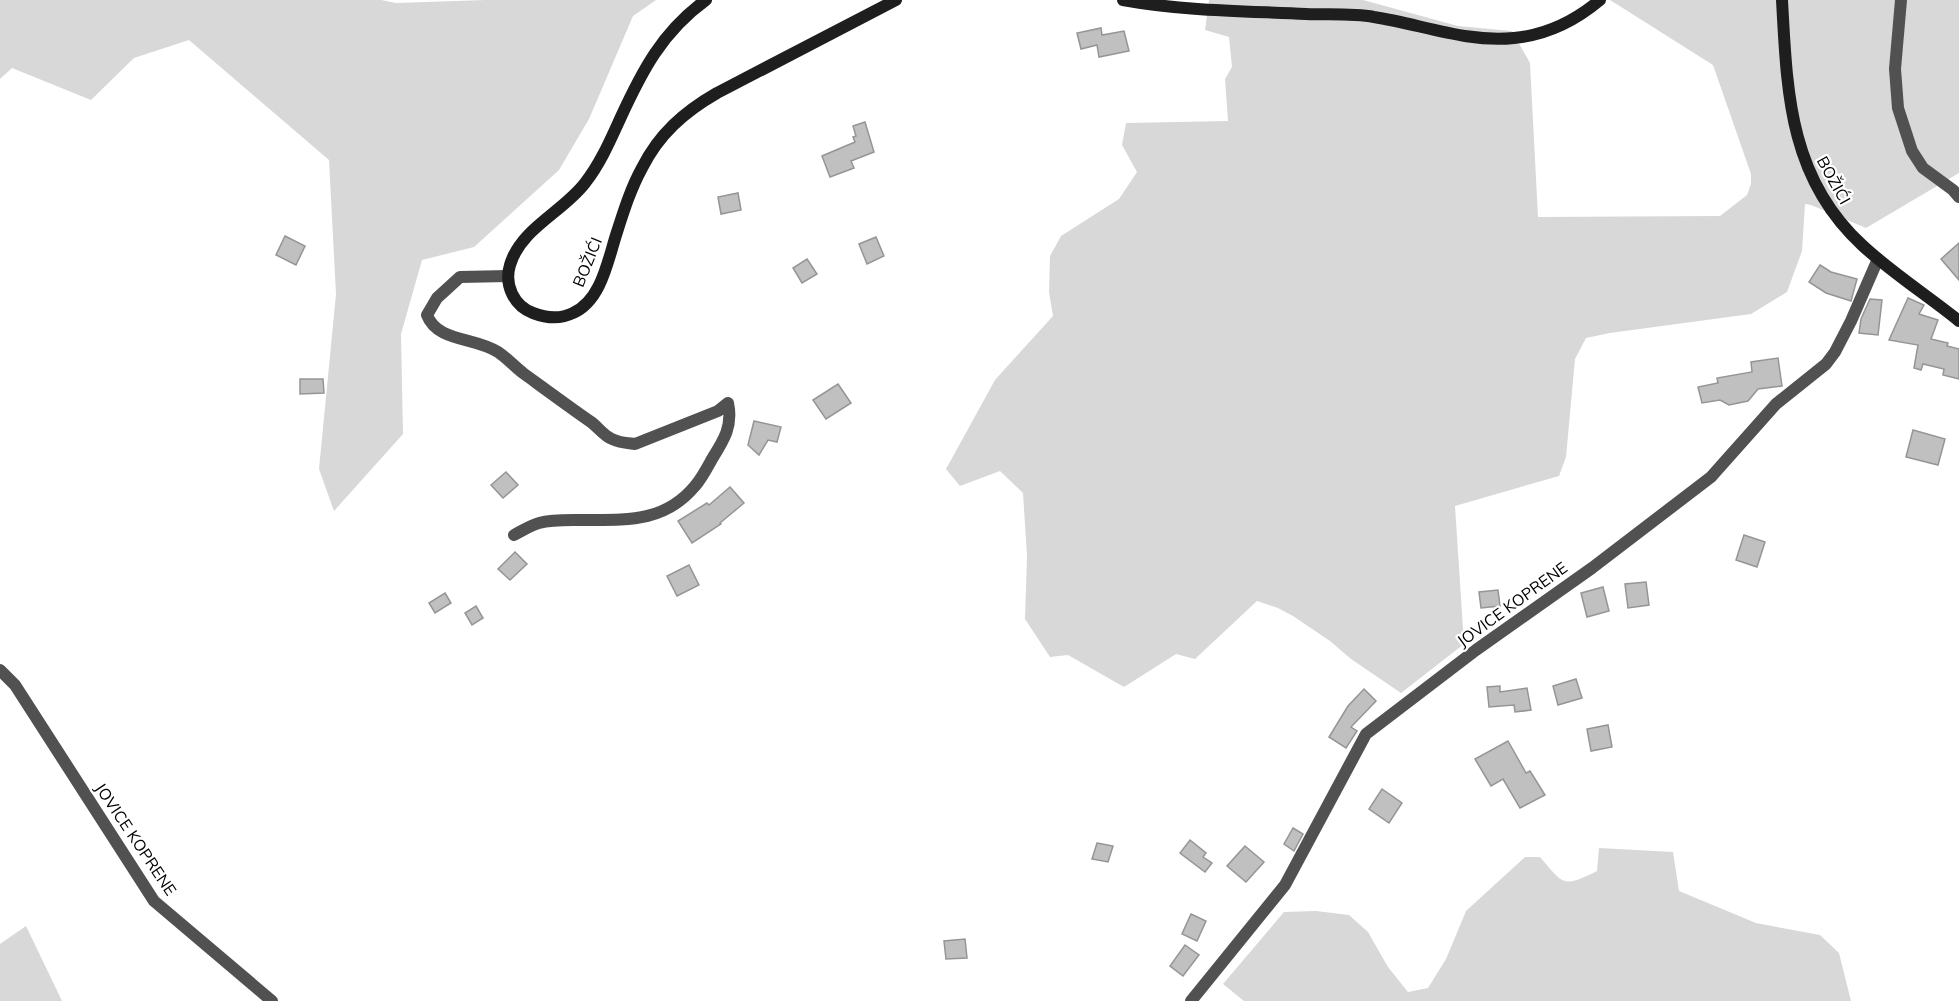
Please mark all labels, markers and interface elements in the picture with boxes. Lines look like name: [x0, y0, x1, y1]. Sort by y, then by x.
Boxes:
street label: BOŽIĆI: [1813, 153, 1855, 207]
street label: BOŽIĆI: [568, 234, 606, 290]
street label: JOVICE KOPRENE: [1453, 557, 1571, 651]
street label: JOVICE KOPRENE: [91, 779, 181, 899]

